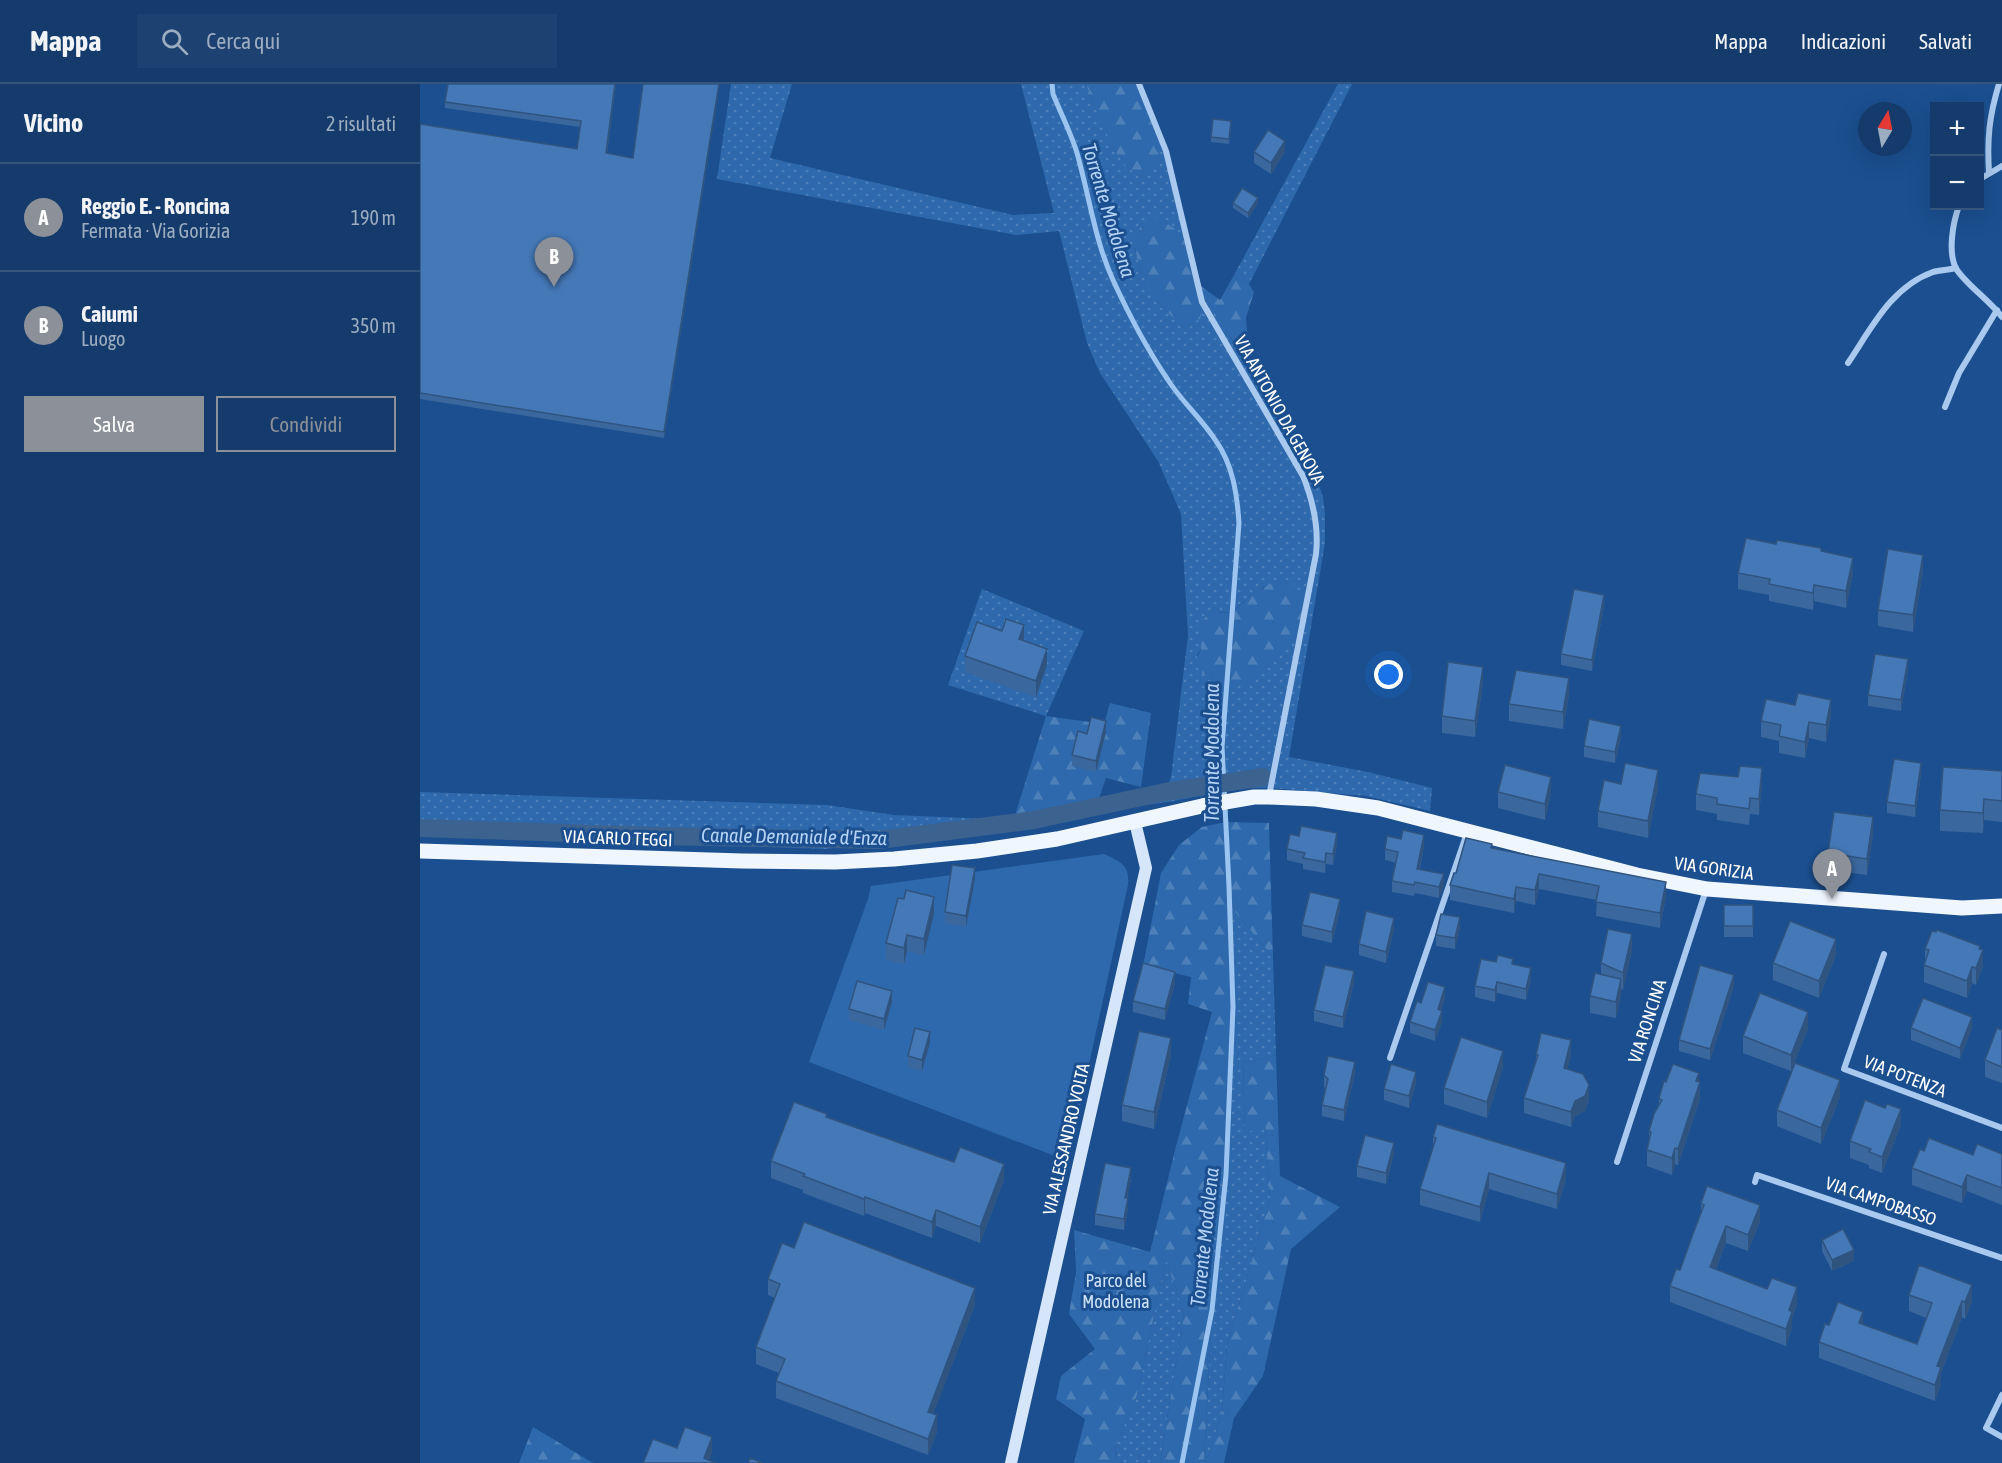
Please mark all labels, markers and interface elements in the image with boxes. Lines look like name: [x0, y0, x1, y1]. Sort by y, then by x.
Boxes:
search box: [137, 14, 557, 68]
text: Mappa: [30, 25, 101, 57]
icon: search: [158, 25, 191, 58]
text: Cerca qui: [206, 28, 280, 54]
text: Mappa: [1714, 29, 1768, 53]
text: Indicazioni: [1801, 29, 1886, 53]
text: Salvati: [1919, 29, 1972, 53]
north arrow: [1858, 102, 1912, 156]
map controls: [1930, 102, 1984, 210]
button: +: [1930, 102, 1984, 156]
text: Vicino: [24, 108, 83, 138]
text: 2 risultati: [326, 112, 396, 135]
water label: Torrente Modolena: [1078, 140, 1140, 280]
button: −: [1930, 156, 1984, 210]
text: Reggio E. - Roncina: [81, 193, 230, 219]
text: A: [39, 206, 48, 229]
text: 190 m: [351, 206, 396, 229]
text: Fermata · Via Gorizia: [81, 219, 230, 242]
pin: B: [534, 238, 574, 287]
text: Caiumi: [81, 301, 138, 327]
text: B: [39, 314, 48, 337]
text: 350 m: [351, 314, 396, 337]
text: Luogo: [81, 327, 125, 350]
street label: VIA ANTONIO DA GENOVA: [1230, 332, 1330, 488]
button: Salva: [24, 396, 204, 452]
button: Condividi: [216, 396, 396, 452]
your location: [1374, 660, 1403, 689]
water label: Torrente Modolena: [1200, 683, 1223, 823]
water label: Canale Demaniale d'Enza: [701, 823, 887, 849]
street label: VIA CARLO TEGGI: [563, 826, 673, 850]
pin: A: [1812, 850, 1852, 899]
street label: VIA GORIZIA: [1673, 852, 1755, 884]
street label: VIA RONCINA: [1624, 976, 1670, 1066]
street label: VIA POTENZA: [1861, 1051, 1949, 1101]
street label: VIA ALESSANDRO VOLTA: [1038, 1061, 1094, 1217]
water label: Torrente Modolena: [1185, 1167, 1223, 1307]
street label: VIA CAMPOBASSO: [1823, 1172, 1939, 1230]
park label: Parco del Modolena: [1082, 1270, 1150, 1312]

